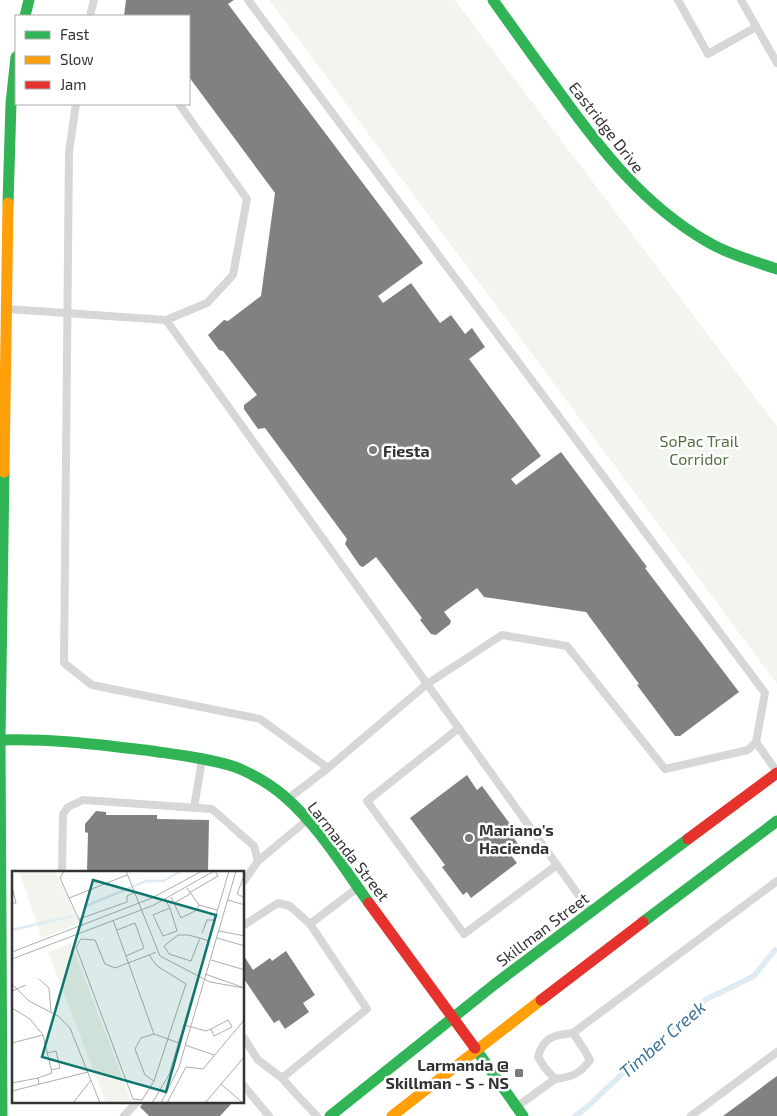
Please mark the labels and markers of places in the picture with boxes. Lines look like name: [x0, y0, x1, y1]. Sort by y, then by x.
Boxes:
place label: Fiesta: [383, 441, 430, 460]
marker: Fiesta: [367, 444, 379, 456]
place label: Mariano's Hacienda: [479, 820, 554, 857]
marker: Mariano's Hacienda: [463, 832, 475, 844]
place label: Larmanda @ Skillman - S - NS: [386, 1055, 509, 1092]
marker: Larmanda @ Skillman - S - NS: [513, 1067, 525, 1079]

